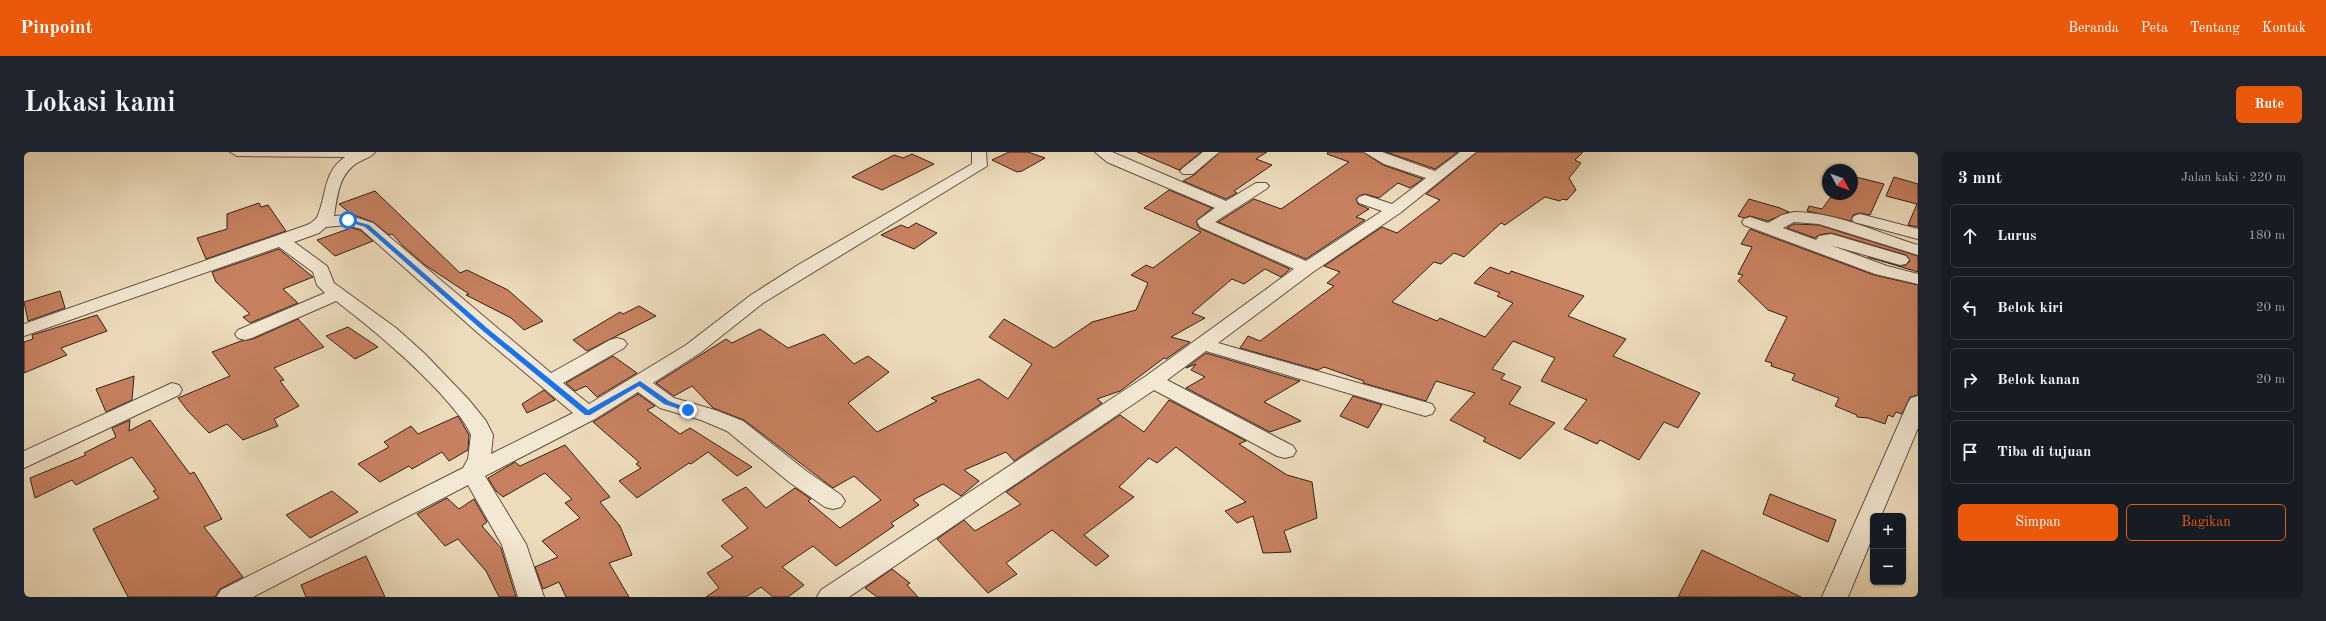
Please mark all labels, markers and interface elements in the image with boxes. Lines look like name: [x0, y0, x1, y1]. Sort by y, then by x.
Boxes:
text: Pinpoint: [20, 19, 93, 38]
text: Beranda: [2068, 21, 2119, 35]
text: Peta: [2141, 21, 2168, 35]
text: Tentang: [2190, 21, 2240, 35]
text: Kontak: [2262, 21, 2306, 35]
button: Rute: [2236, 86, 2302, 123]
text: Lokasi kami: [24, 90, 176, 118]
north arrow: [1822, 164, 1858, 200]
text: 3 mnt: [1958, 170, 2002, 187]
text: Jalan kaki · 220 m: [2181, 171, 2286, 184]
route start: [339, 211, 357, 229]
icon: ahead: [1959, 225, 1981, 247]
text: Lurus: [1997, 229, 2037, 244]
text: 180 m: [2248, 229, 2285, 242]
icon: left: [1959, 297, 1981, 319]
text: Belok kiri: [1997, 301, 2063, 316]
text: 20 m: [2256, 301, 2285, 314]
icon: right: [1959, 369, 1981, 391]
text: Belok kanan: [1997, 373, 2080, 388]
text: 20 m: [2256, 373, 2285, 386]
route end: [679, 401, 697, 419]
icon: arrive: [1959, 441, 1981, 463]
text: Tiba di tujuan: [1997, 445, 2091, 460]
button: Simpan: [1958, 504, 2118, 541]
button: Bagikan: [2126, 504, 2286, 541]
map controls: [1870, 513, 1906, 585]
button: +: [1870, 513, 1906, 549]
button: −: [1870, 549, 1906, 585]

